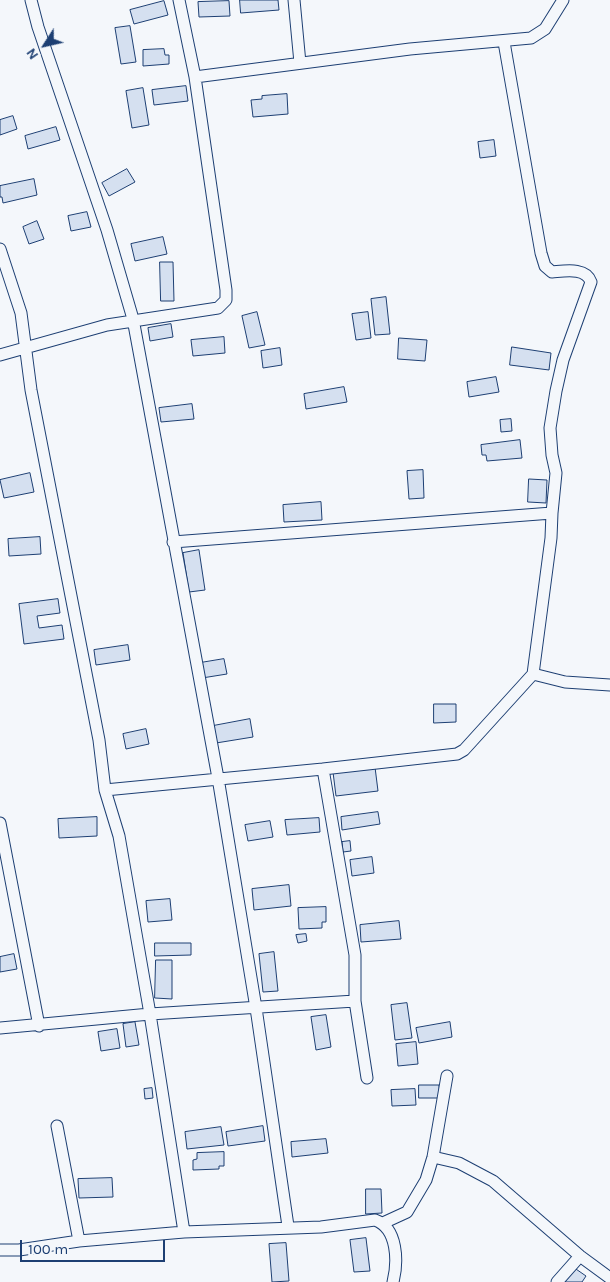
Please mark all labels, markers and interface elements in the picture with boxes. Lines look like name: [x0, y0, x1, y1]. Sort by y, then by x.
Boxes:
north arrow: [20, 20, 70, 70]
text: N: [22, 45, 42, 63]
scale bar: [22, 1230, 168, 1262]
text: 100 m: [28, 1240, 68, 1258]

